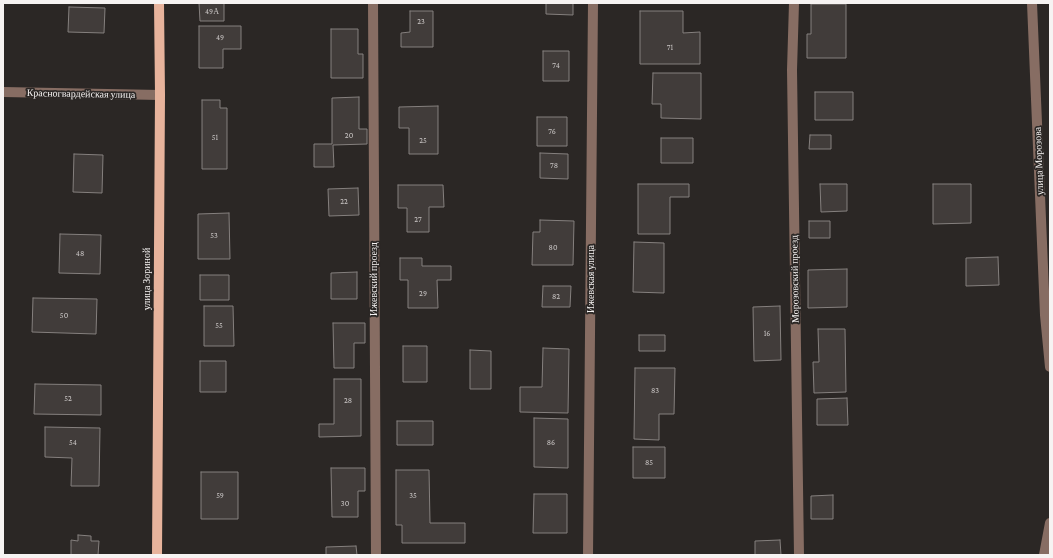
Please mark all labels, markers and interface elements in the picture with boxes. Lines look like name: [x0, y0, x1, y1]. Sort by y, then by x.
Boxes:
house number: 49А: [205, 7, 219, 17]
house number: 23: [417, 17, 425, 27]
house number: 49: [216, 33, 224, 43]
house number: 71: [667, 43, 673, 53]
house number: 74: [552, 61, 560, 71]
street label: Красногвардейская улица: [27, 87, 135, 101]
house number: 76: [548, 127, 556, 137]
street label: улица Морозова: [1032, 127, 1046, 195]
house number: 20: [345, 131, 353, 141]
house number: 51: [212, 133, 218, 143]
house number: 25: [419, 136, 427, 146]
house number: 78: [550, 161, 558, 171]
house number: 22: [340, 197, 348, 207]
house number: 27: [414, 215, 422, 225]
house number: 53: [210, 231, 218, 241]
street label: Морозовский проезд: [788, 235, 802, 323]
street label: Ижевский проезд: [368, 242, 380, 316]
house number: 80: [549, 243, 557, 253]
street label: Ижевская улица: [585, 245, 597, 313]
street label: улица Зориной: [141, 248, 153, 310]
house number: 48: [76, 249, 84, 259]
house number: 29: [419, 289, 427, 299]
house number: 82: [552, 292, 560, 302]
house number: 50: [60, 311, 68, 321]
house number: 55: [215, 321, 223, 331]
house number: 16: [764, 329, 770, 339]
house number: 83: [651, 386, 659, 396]
house number: 52: [64, 394, 72, 404]
house number: 28: [344, 396, 352, 406]
house number: 54: [69, 438, 77, 448]
house number: 86: [547, 438, 555, 448]
house number: 85: [645, 458, 653, 468]
house number: 59: [216, 491, 224, 501]
house number: 35: [409, 491, 417, 501]
house number: 30: [341, 499, 349, 509]

